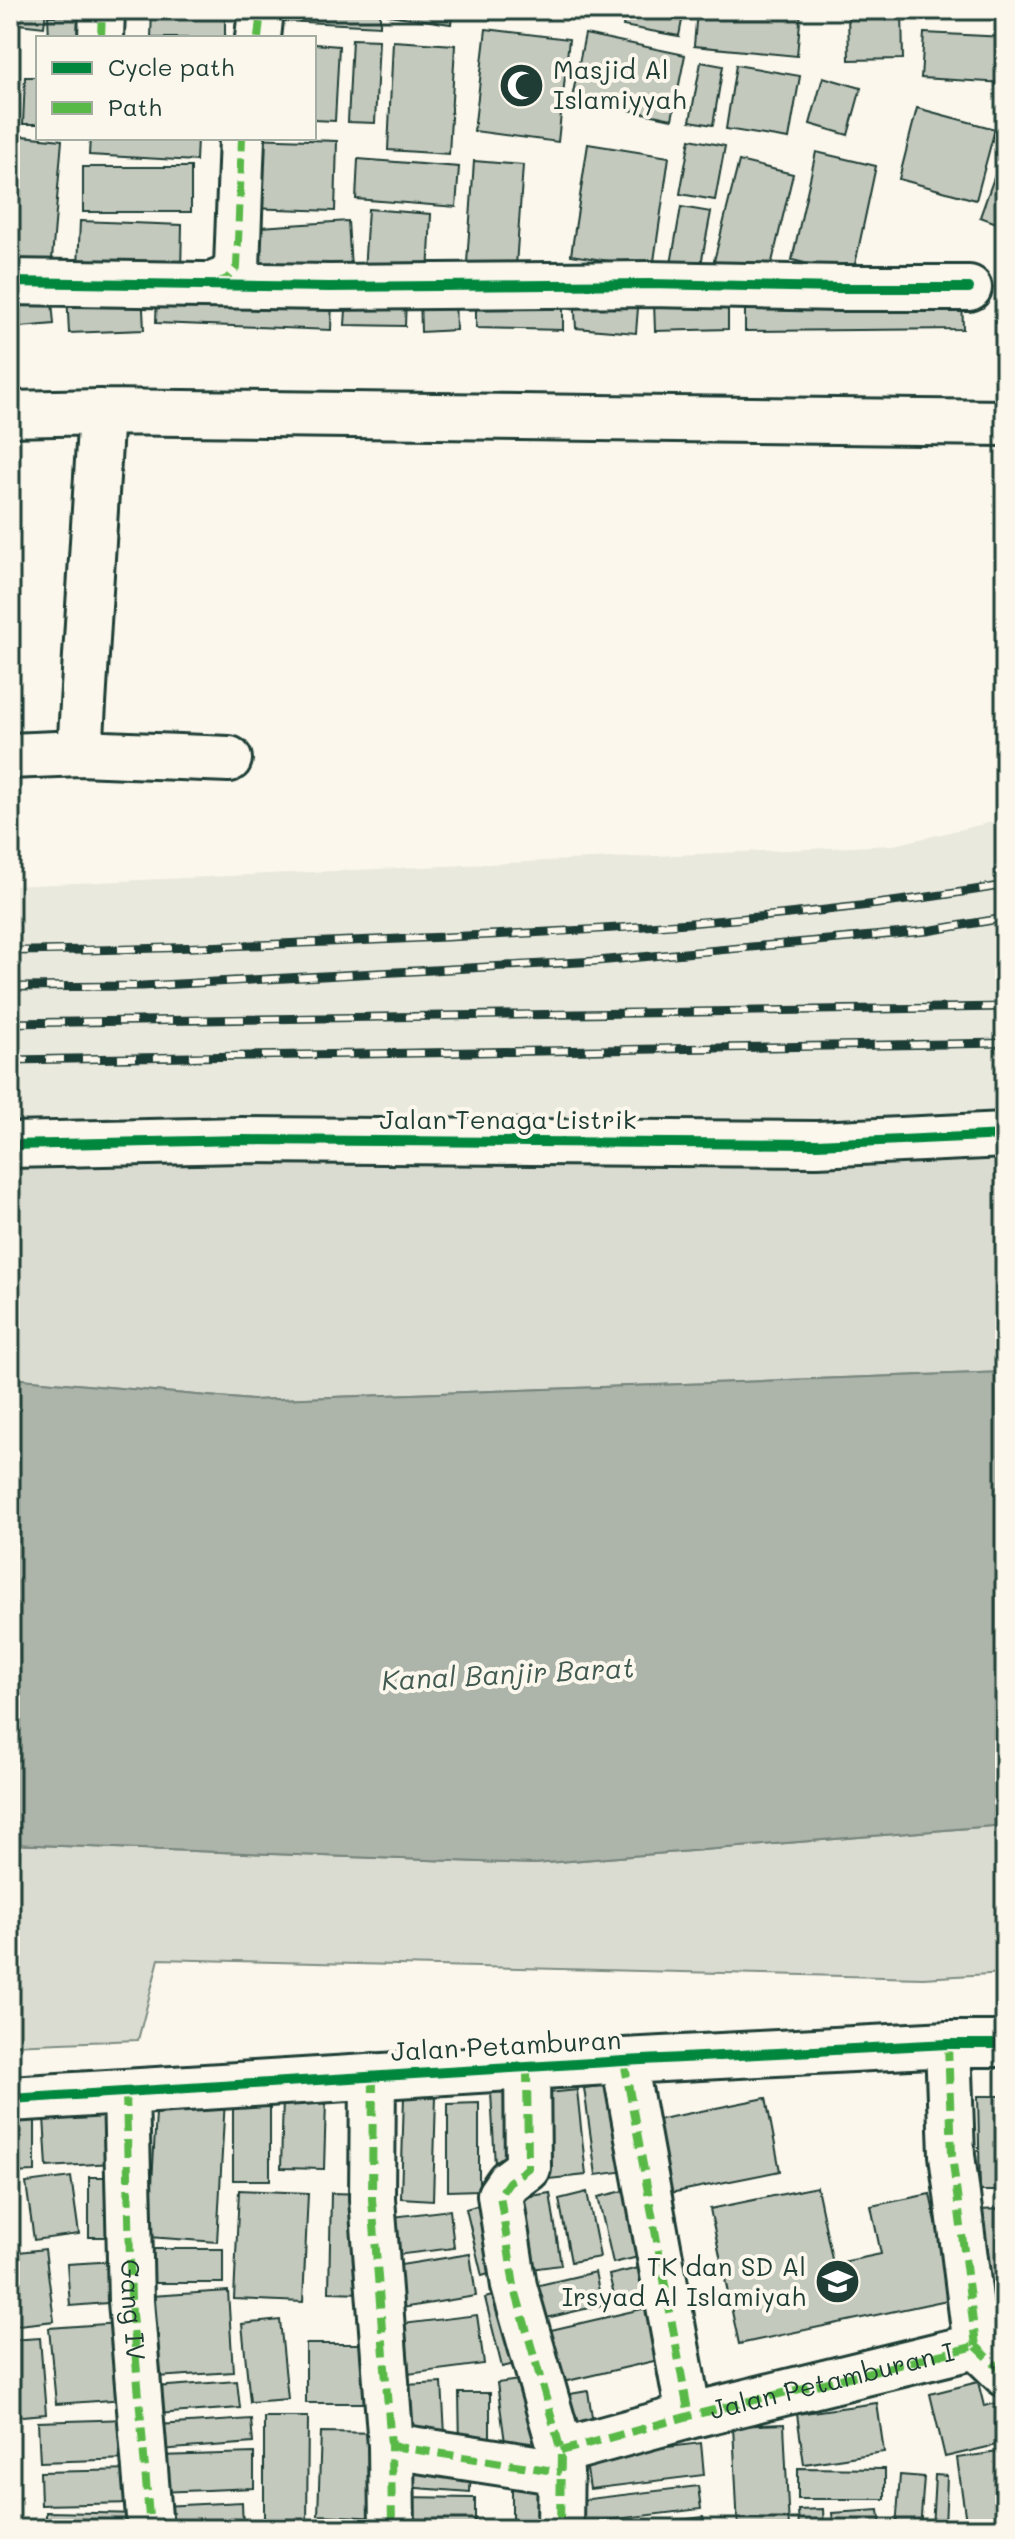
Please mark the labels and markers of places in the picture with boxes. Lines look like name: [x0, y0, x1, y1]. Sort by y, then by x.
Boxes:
place label: Masjid Al Islamiyyah: [553, 52, 686, 116]
mosque icon: Masjid Al Islamiyyah: [498, 61, 546, 109]
place label: TK dan SD Al Irsyad Al Islamiyah: [562, 2249, 806, 2313]
school or university icon: TK dan SD Al Irsyad Al Islamiyah: [813, 2258, 861, 2306]

